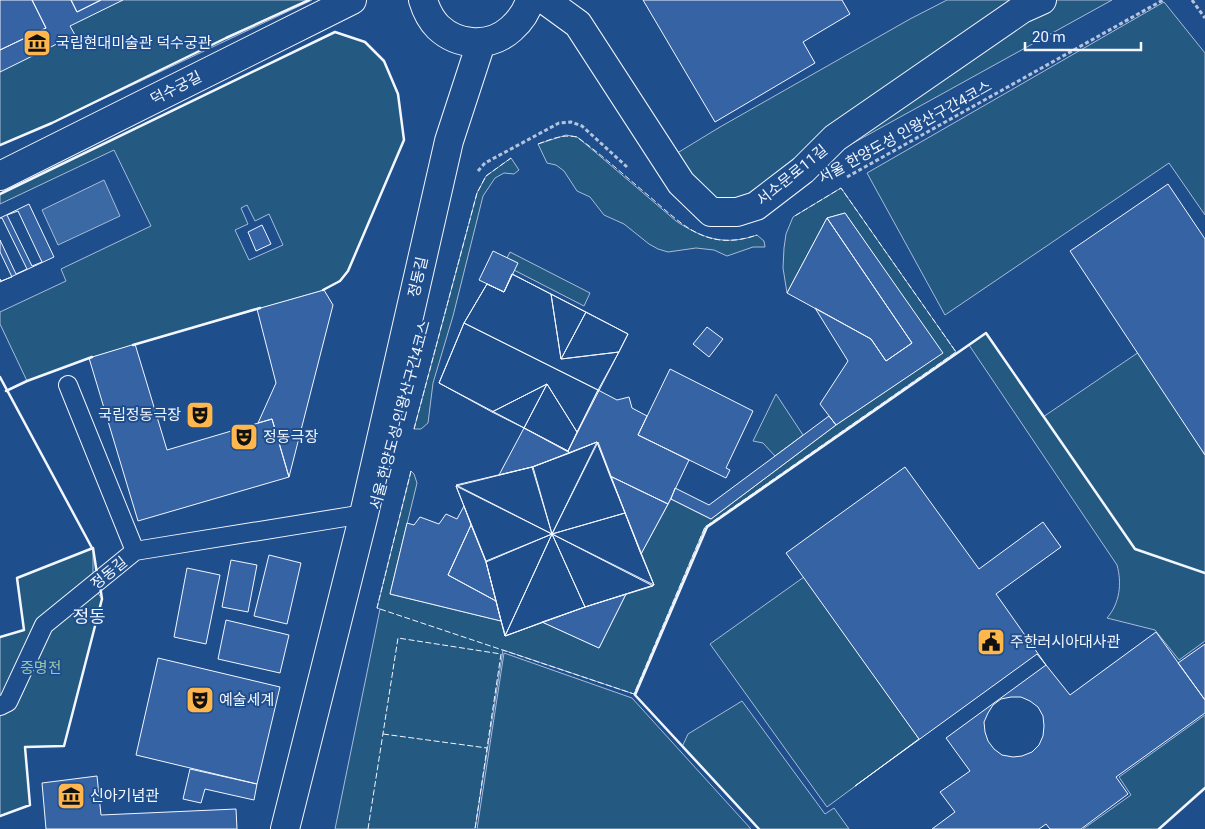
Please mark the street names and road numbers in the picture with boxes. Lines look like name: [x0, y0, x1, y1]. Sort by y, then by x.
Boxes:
street label: 덕수궁길: [147, 67, 205, 109]
street label: 서울 한양도성 인왕산구간4코스: [815, 77, 995, 187]
street label: 서소문로11길: [753, 141, 831, 209]
street label: 정동길: [405, 255, 431, 299]
street label: 서울 한양도성 인왕산구간4코스: [366, 318, 434, 512]
street label: 정동길: [87, 553, 131, 593]

